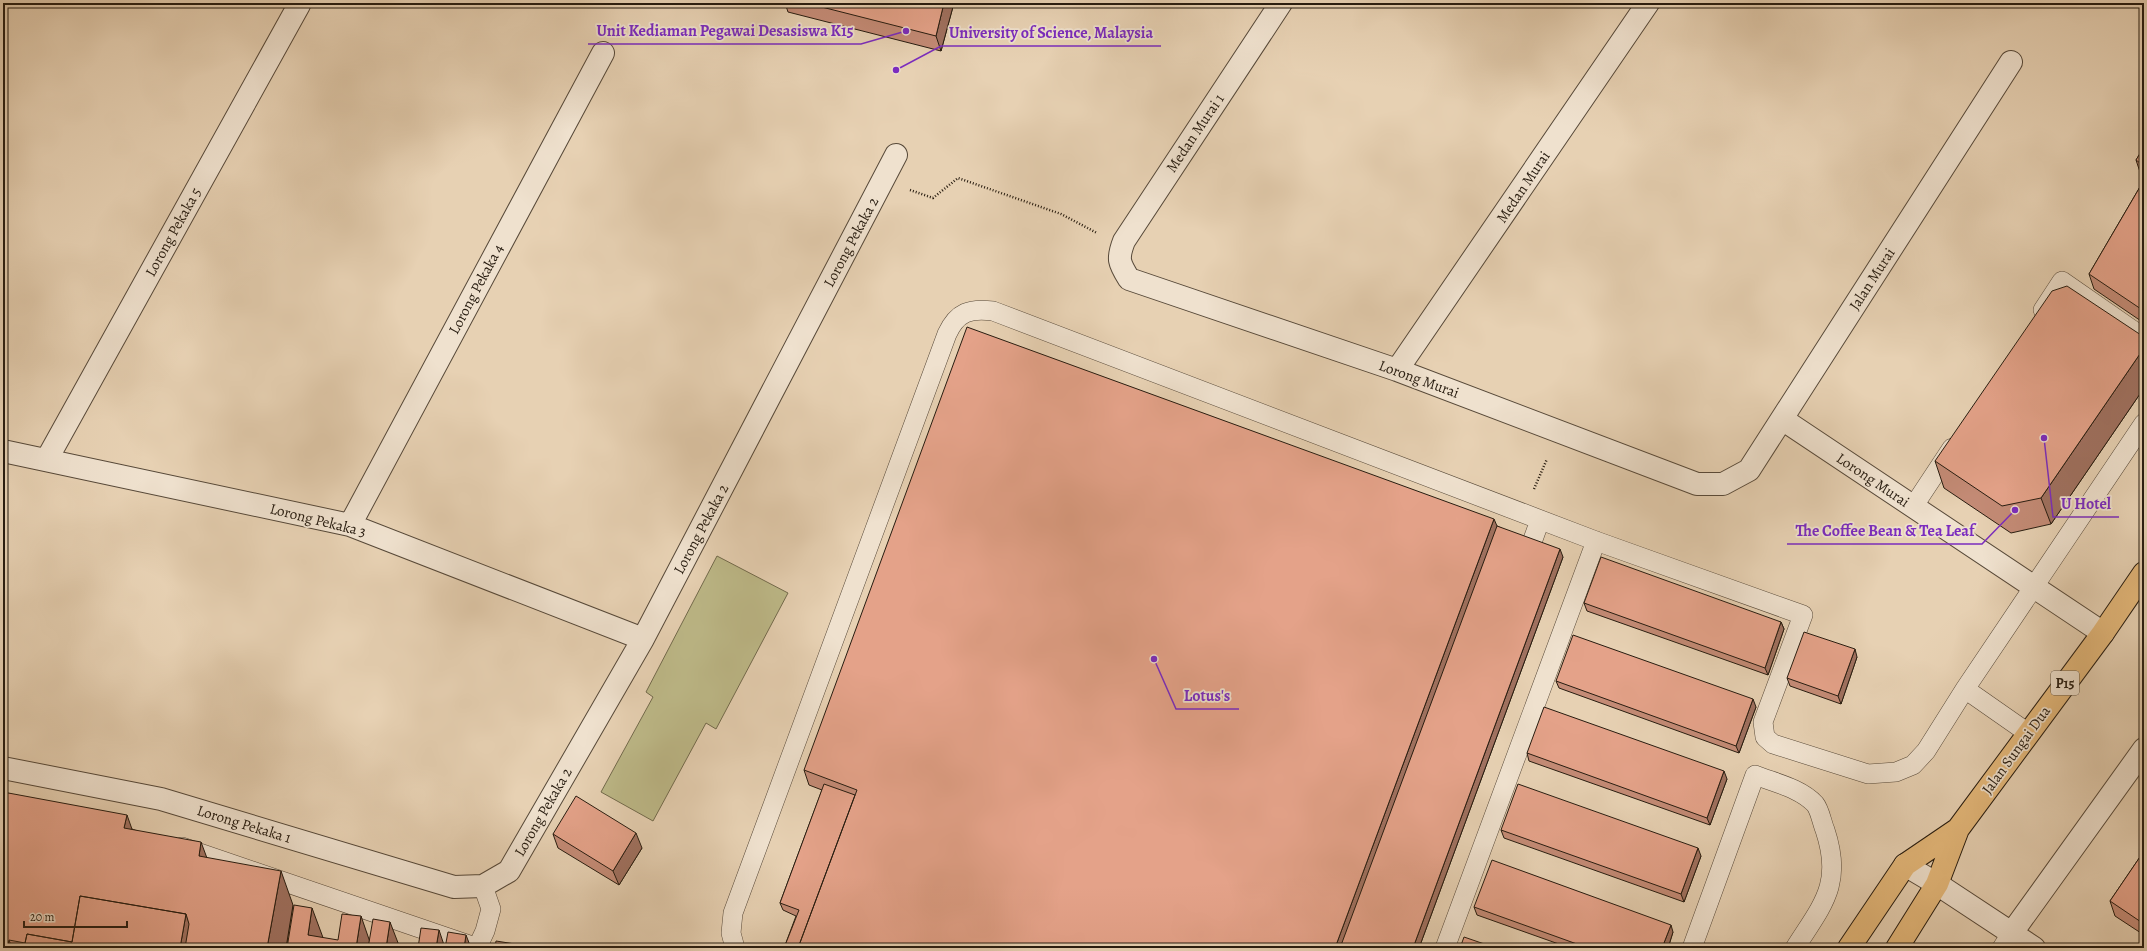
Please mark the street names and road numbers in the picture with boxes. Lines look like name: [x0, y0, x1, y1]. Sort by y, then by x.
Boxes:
street label: Medan Murai 1: [1161, 90, 1229, 176]
street label: Medan Murai: [1492, 147, 1554, 227]
street label: Lorong Pekaka 5: [140, 184, 206, 280]
street label: Lorong Pekaka 2: [819, 193, 883, 291]
street label: Lorong Pekaka 4: [444, 240, 508, 337]
street label: Jalan Murai: [1844, 244, 1900, 314]
street label: Lorong Murai: [1376, 355, 1462, 403]
street label: Lorong Murai: [1833, 448, 1913, 512]
street label: Lorong Pekaka 2: [669, 480, 733, 578]
street label: Lorong Pekaka 3: [268, 498, 368, 542]
road number: P15: [2051, 671, 2079, 695]
street label: Jalan Sungai Dua: [1977, 702, 2055, 798]
street label: Lorong Pekaka 2: [509, 764, 577, 860]
street label: Lorong Pekaka 1: [194, 800, 294, 848]

